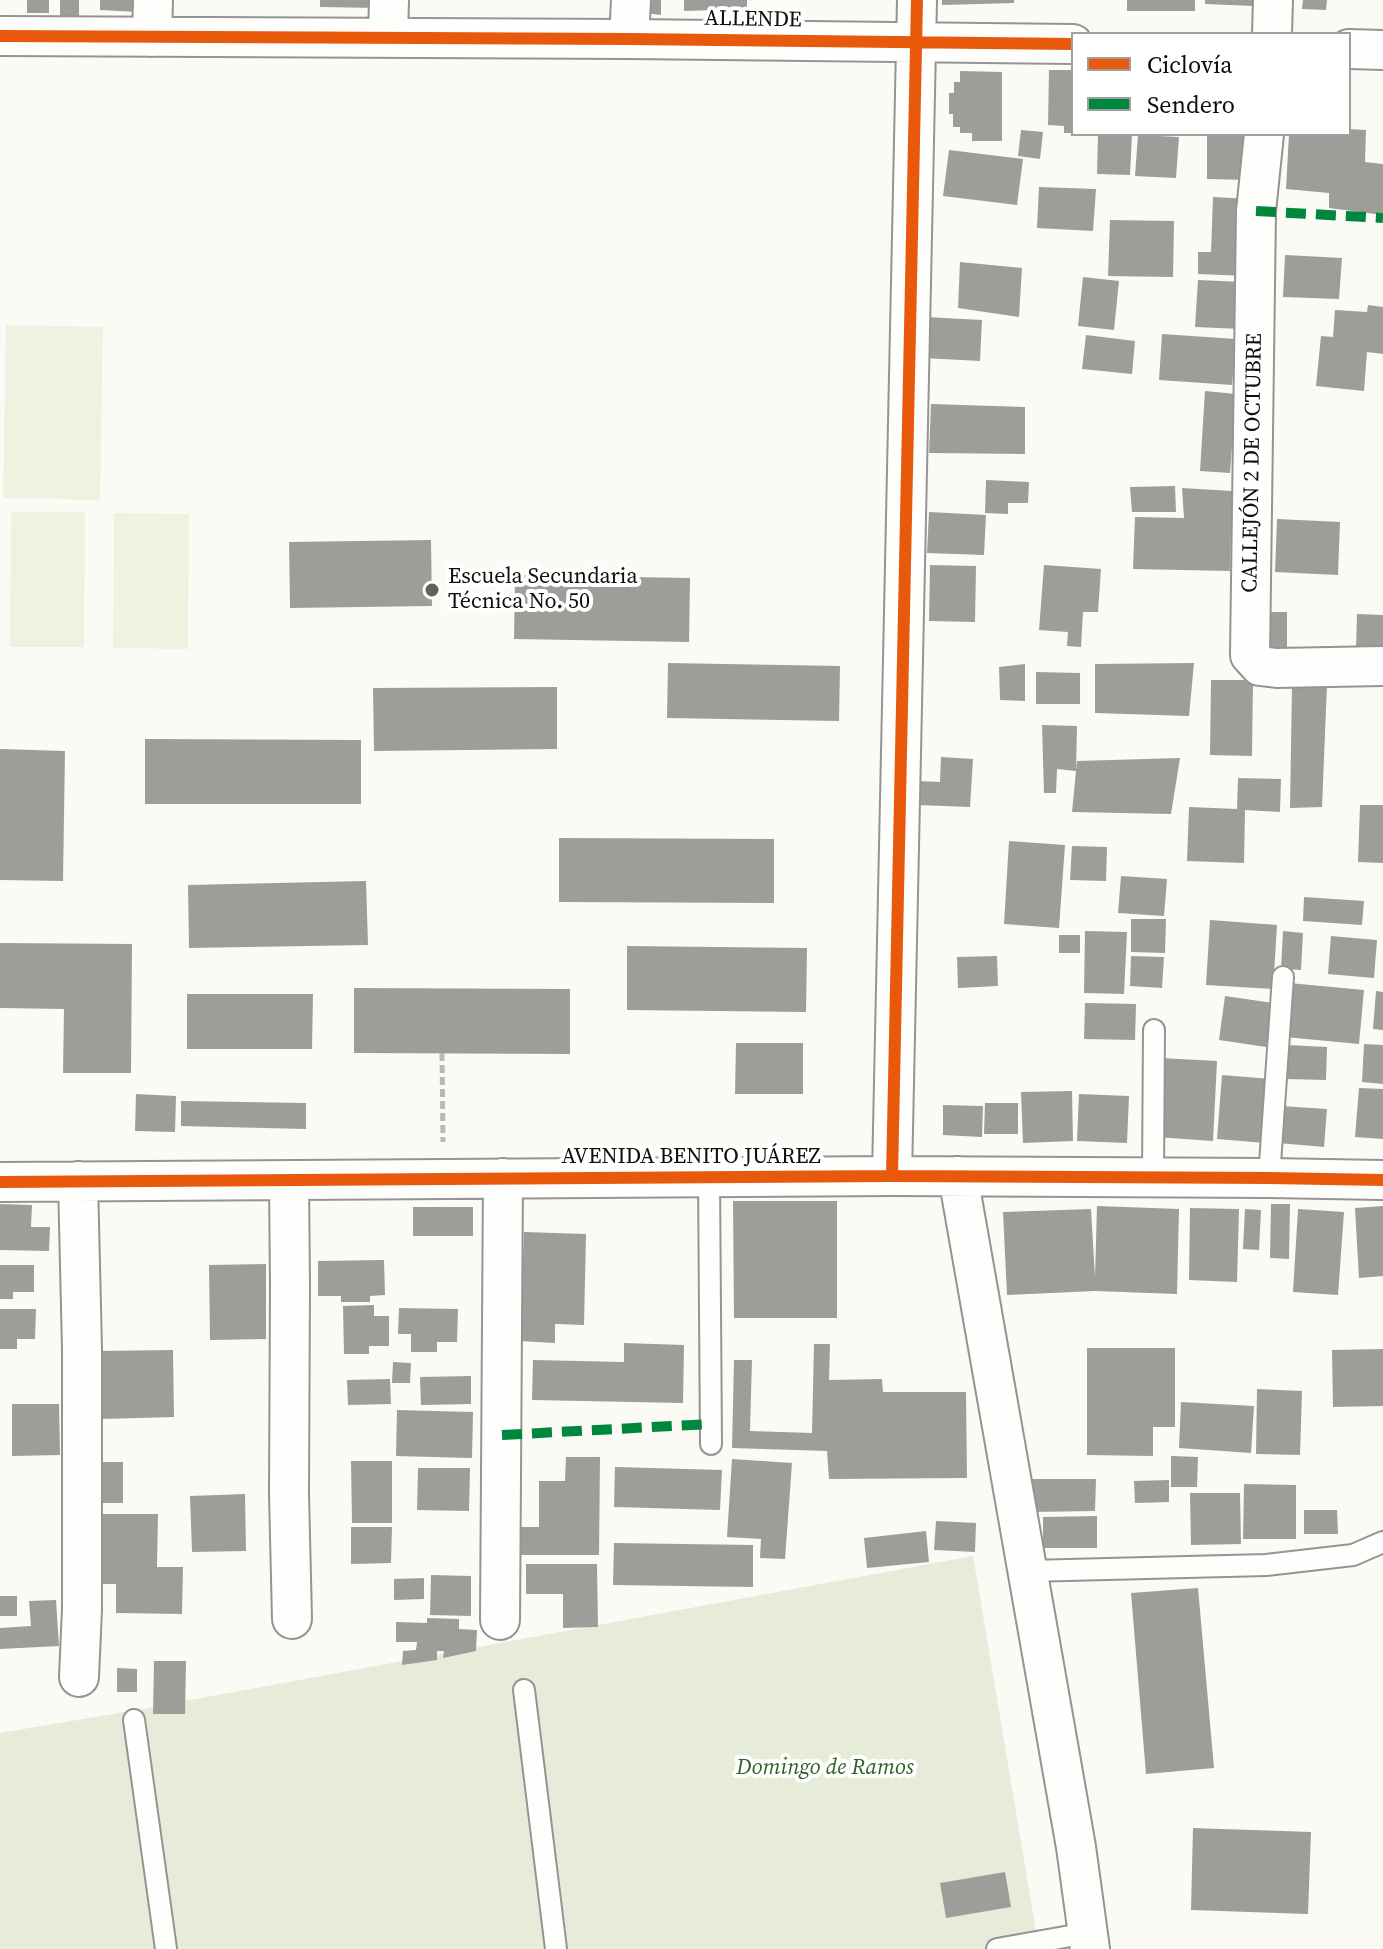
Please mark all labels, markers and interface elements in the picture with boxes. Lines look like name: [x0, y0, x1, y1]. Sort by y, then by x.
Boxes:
street label: ALLENDE: [704, 6, 802, 34]
legend: [1071, 32, 1351, 136]
text: Ciclovía: [1147, 48, 1233, 81]
text: Sendero: [1147, 88, 1235, 121]
street label: CALLEJÓN 2 DE OCTUBRE: [1238, 333, 1268, 593]
place label: Escuela Secundaria Técnica No. 50: [448, 564, 638, 616]
marker: Escuela Secundaria Técnica No. 50: [423, 581, 441, 599]
street label: AVENIDA BENITO JUÁREZ: [561, 1144, 821, 1170]
park label: Domingo de Ramos: [736, 1755, 914, 1781]

